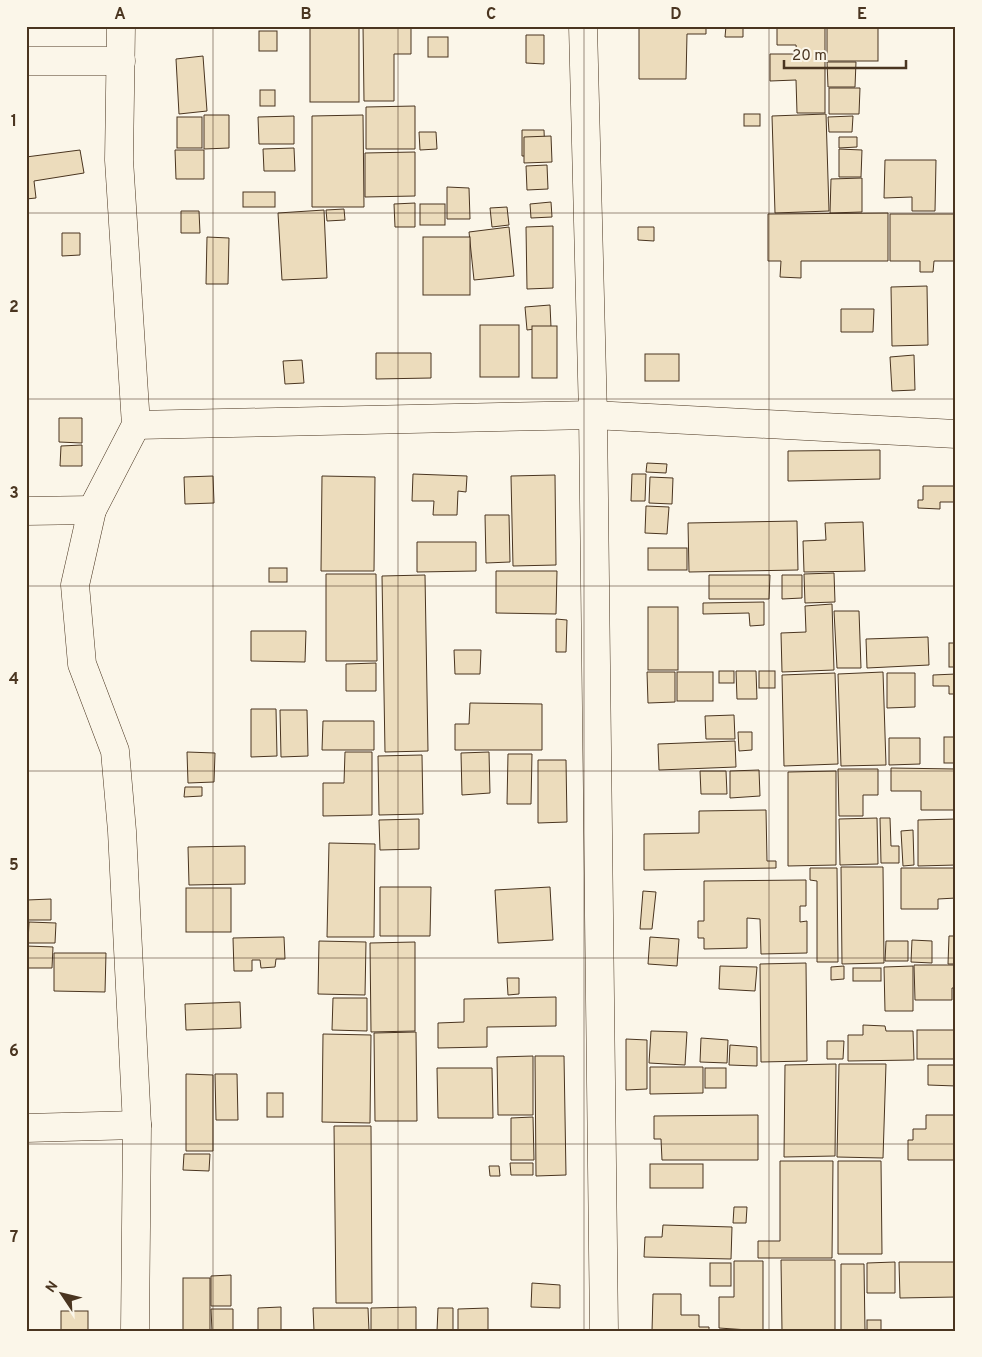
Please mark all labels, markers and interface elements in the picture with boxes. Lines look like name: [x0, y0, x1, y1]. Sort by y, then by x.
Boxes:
text: A: [114, 5, 126, 25]
text: B: [300, 5, 312, 25]
text: C: [486, 5, 496, 25]
text: D: [670, 5, 682, 25]
text: E: [857, 5, 867, 25]
scale bar: [784, 38, 907, 70]
text: 20 m: [792, 47, 827, 66]
text: 1: [11, 112, 17, 132]
text: 2: [9, 298, 19, 318]
text: 3: [9, 484, 19, 504]
text: 4: [9, 670, 19, 690]
text: 5: [9, 856, 19, 876]
text: 6: [9, 1042, 19, 1062]
text: 7: [10, 1228, 18, 1248]
north arrow: [38, 1270, 88, 1320]
text: N: [43, 1278, 62, 1296]

